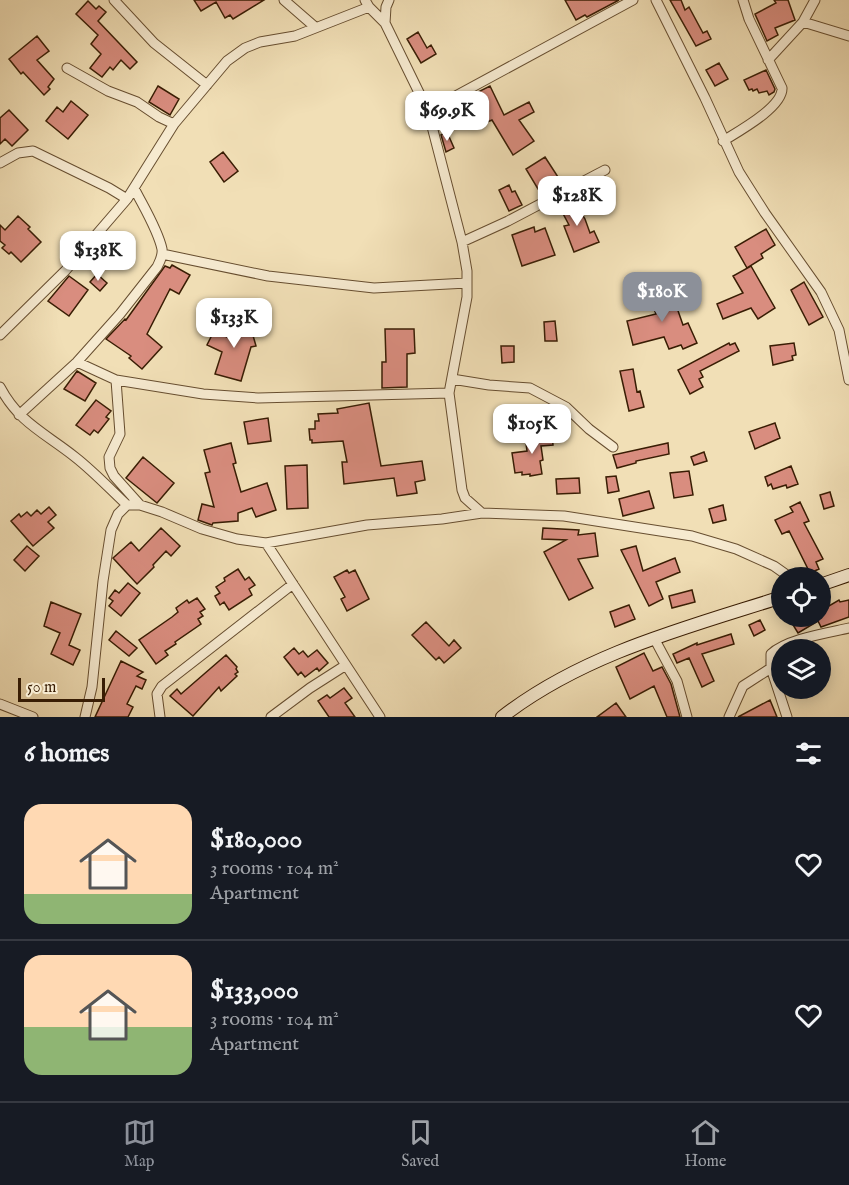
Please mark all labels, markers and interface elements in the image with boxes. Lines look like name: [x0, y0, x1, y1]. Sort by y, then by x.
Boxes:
pin: $69.9K: [398, 91, 496, 142]
text: $69.9K: [419, 98, 475, 123]
pin: $128K: [535, 176, 619, 227]
text: $128K: [552, 183, 602, 208]
pin: $138K: [56, 231, 140, 282]
text: $138K: [74, 238, 122, 263]
pin: $180K: [620, 272, 704, 323]
text: $180K: [637, 279, 687, 304]
pin: $133K: [192, 298, 276, 349]
text: $133K: [210, 305, 258, 330]
pin: $105K: [490, 404, 574, 455]
text: $105K: [507, 411, 557, 436]
map controls: [771, 567, 831, 699]
button: locate: [771, 567, 831, 627]
button: layers: [771, 639, 831, 699]
scale bar: [18, 675, 105, 702]
text: 50 m: [27, 678, 56, 698]
text: 6 homes: [24, 737, 109, 770]
icon: filters: [792, 737, 825, 770]
text: $180,000: [210, 823, 302, 856]
icon: home: [72, 828, 144, 900]
icon: heart: [792, 848, 825, 881]
text: 3 rooms · 104 m²: [210, 856, 339, 881]
text: Apartment: [210, 881, 299, 906]
text: $133,000: [210, 974, 299, 1007]
icon: home: [72, 979, 144, 1051]
icon: heart: [792, 999, 825, 1032]
text: 3 rooms · 104 m²: [210, 1007, 339, 1032]
text: Apartment: [210, 1032, 299, 1057]
tab: Map: [123, 1116, 156, 1172]
tab: Saved: [401, 1116, 439, 1172]
tab: Home: [685, 1116, 726, 1172]

